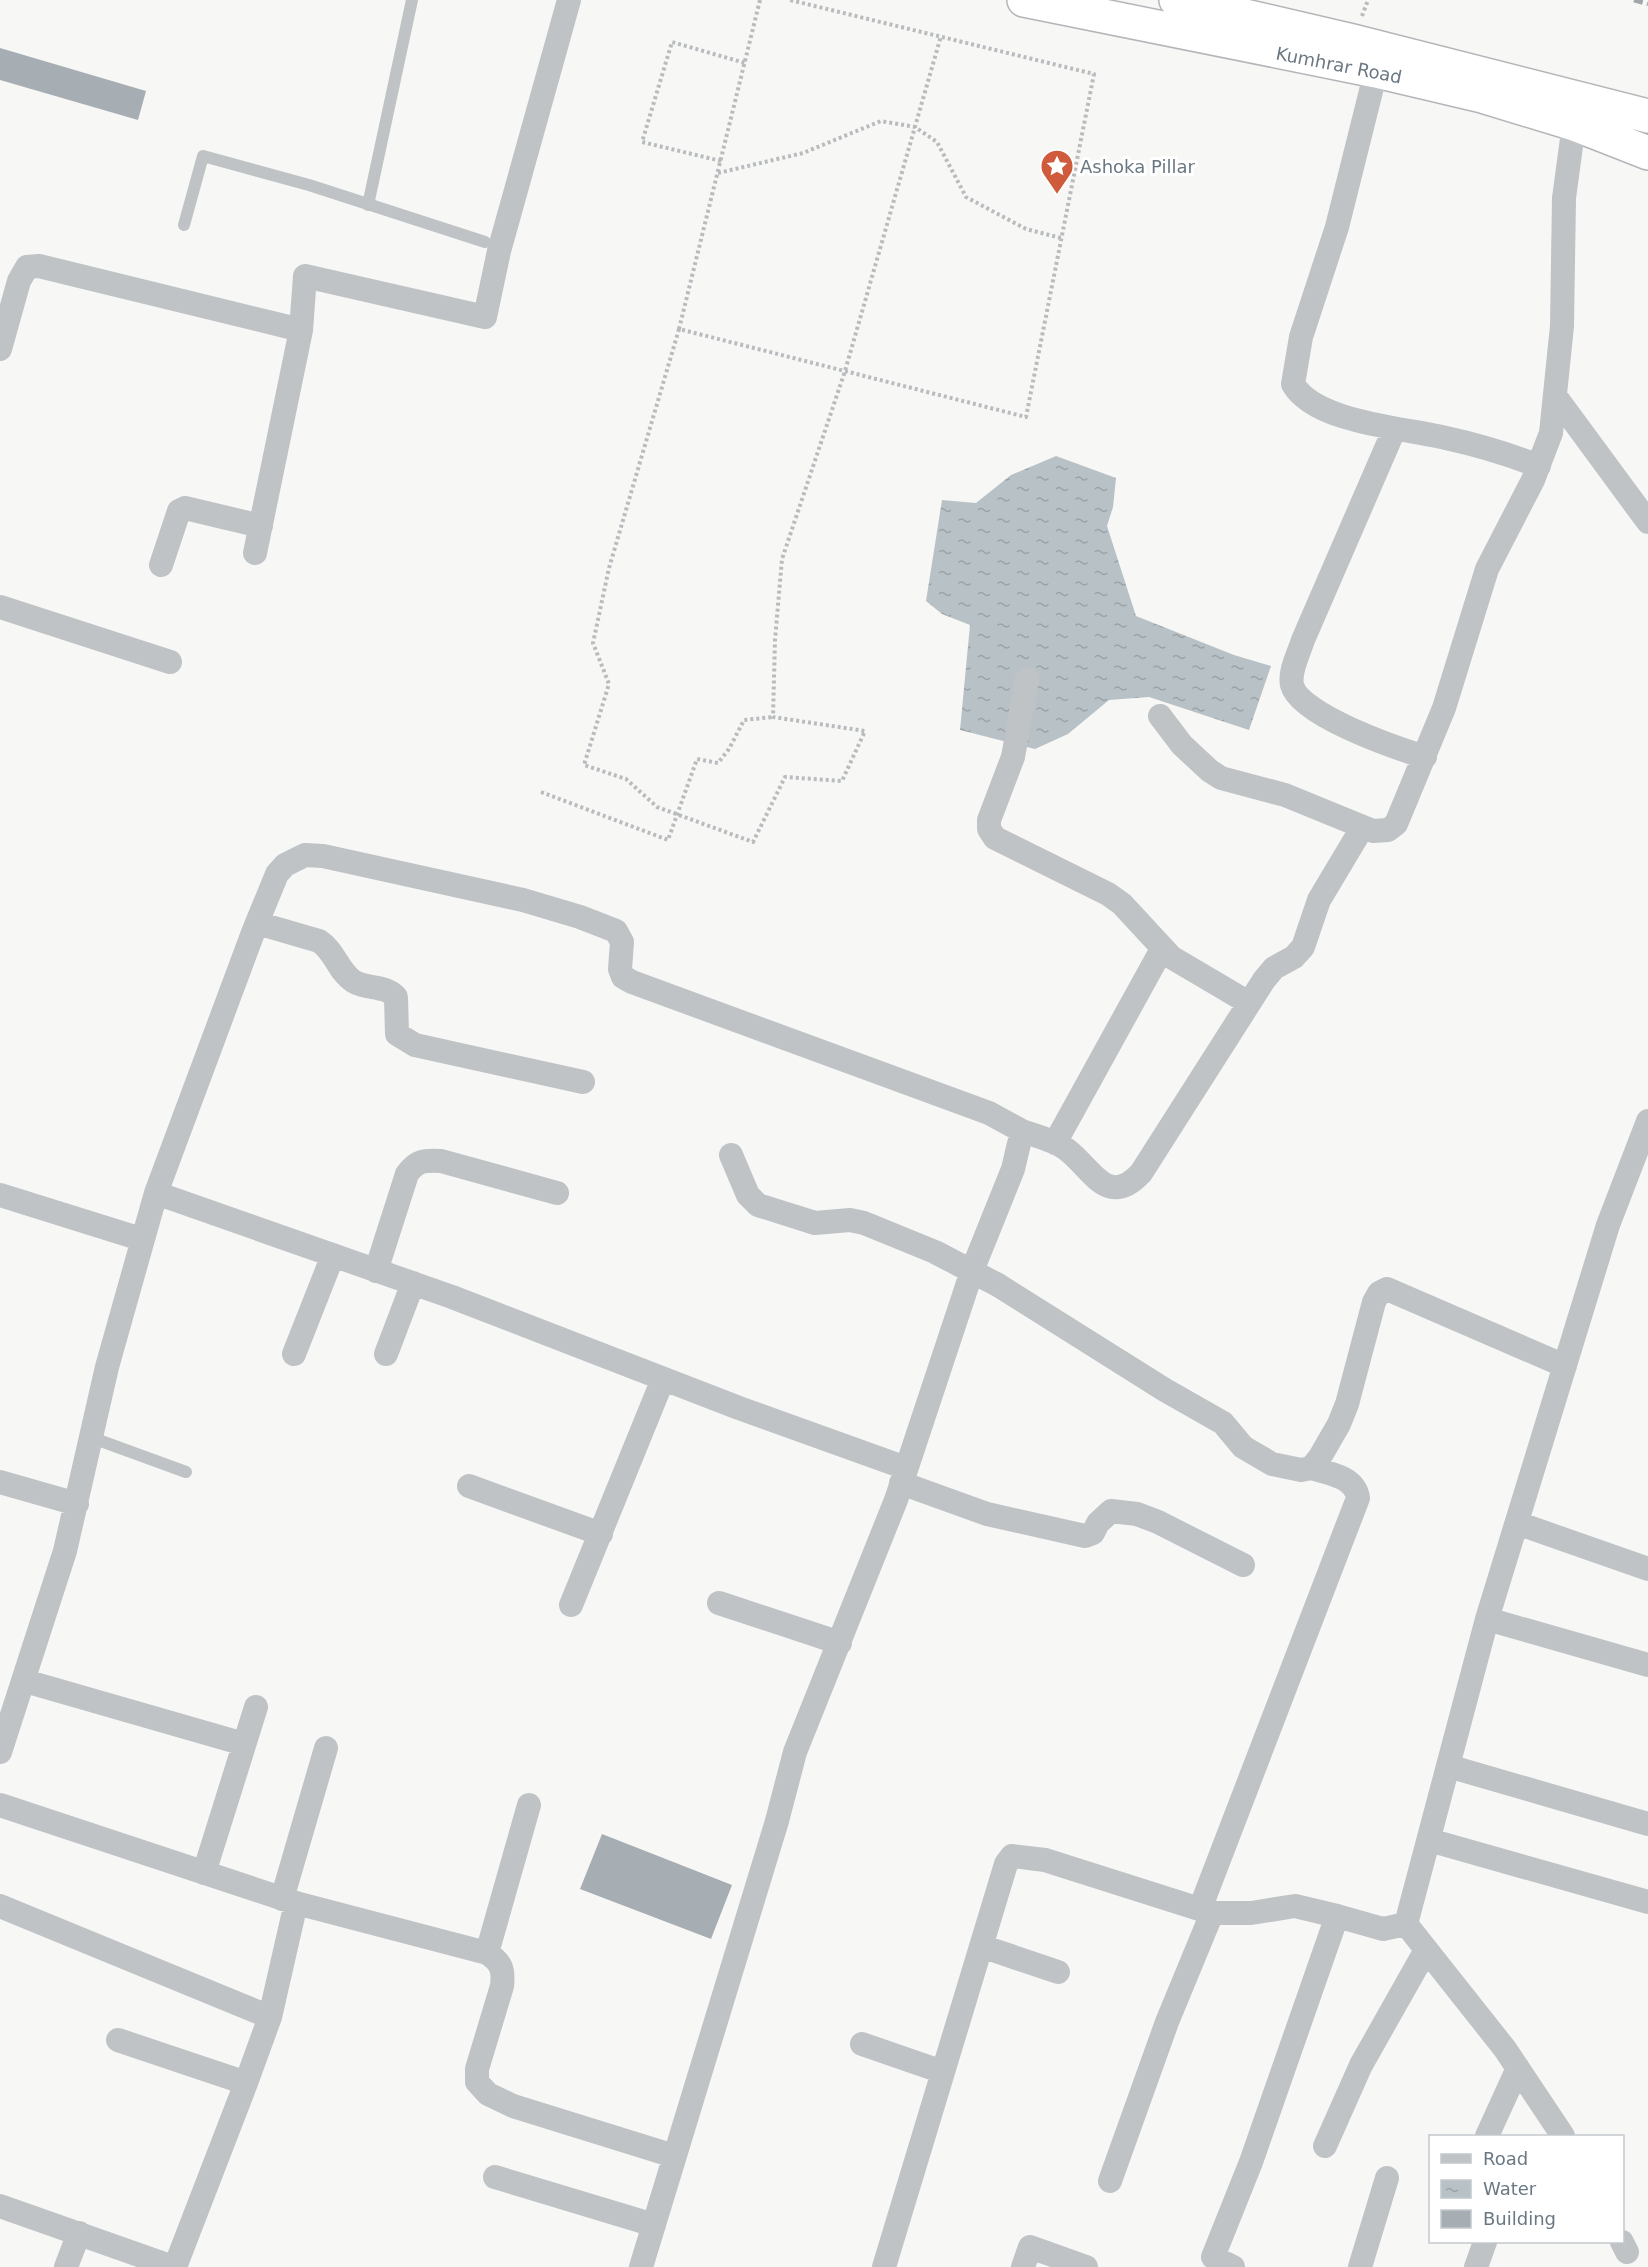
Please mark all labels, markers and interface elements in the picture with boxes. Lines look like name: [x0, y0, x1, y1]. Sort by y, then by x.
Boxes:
street label: Kumhrar Road: [1274, 42, 1404, 88]
place icon: Ashoka Pillar: [1039, 148, 1075, 195]
place label: Ashoka Pillar: [1080, 156, 1195, 177]
legend: [1429, 2135, 1624, 2243]
text: Road: [1483, 2148, 1528, 2169]
text: Water: [1483, 2178, 1537, 2199]
text: Building: [1483, 2208, 1556, 2229]

